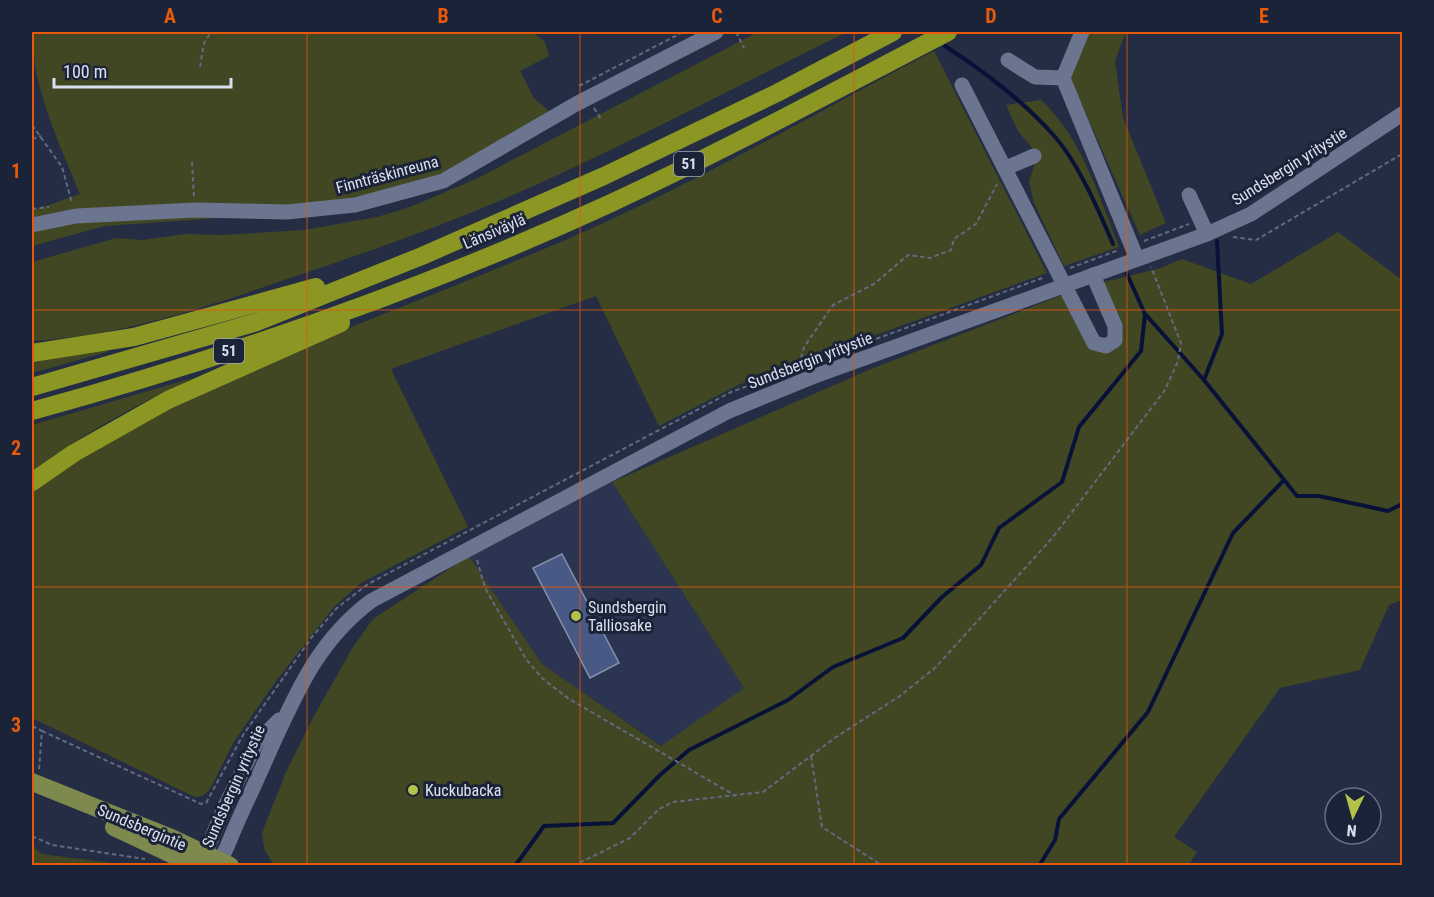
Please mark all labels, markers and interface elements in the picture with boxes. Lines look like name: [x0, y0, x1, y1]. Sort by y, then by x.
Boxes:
text: A: [164, 4, 176, 28]
text: B: [437, 4, 449, 28]
text: C: [711, 4, 723, 28]
text: D: [985, 4, 997, 28]
text: E: [1259, 4, 1269, 28]
scale bar: [54, 51, 231, 89]
text: 100 m: [63, 61, 107, 82]
street label: Sundsbergin yritystie: [1228, 123, 1350, 209]
street label: Finnträskinreuna: [334, 152, 440, 197]
road number: 51: [674, 152, 704, 176]
text: 1: [11, 159, 21, 183]
street label: Länsiväylä: [460, 210, 528, 253]
street label: Sundsbergin yritystie: [745, 328, 875, 393]
road number: 51: [214, 339, 244, 363]
text: 2: [11, 436, 21, 460]
place label: Sundsbergin Talliosake: [588, 598, 666, 635]
marker: Sundsbergin Talliosake: [569, 609, 583, 623]
text: 3: [11, 713, 21, 737]
street label: Sundsbergin yritystie: [198, 722, 269, 850]
place label: Kuckubacka: [425, 781, 501, 800]
marker: Kuckubacka: [406, 783, 420, 797]
north arrow: [1323, 786, 1383, 846]
street label: Sundsbergintie: [95, 800, 189, 855]
text: N: [1346, 821, 1357, 840]

